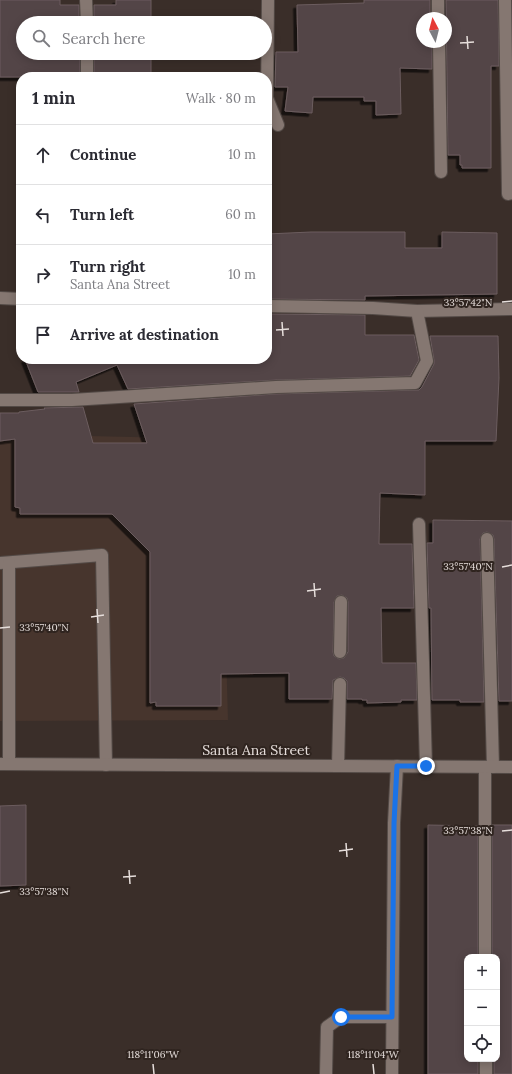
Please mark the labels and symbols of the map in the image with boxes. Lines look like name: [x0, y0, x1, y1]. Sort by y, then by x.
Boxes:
north arrow: [416, 12, 452, 48]
text: 33°57'42"N: [444, 296, 493, 309]
text: 33°57'40"N: [443, 560, 493, 573]
text: 33°57'40"N: [19, 621, 69, 634]
street label: Santa Ana Street: [202, 741, 310, 759]
route end: [417, 757, 435, 775]
text: 33°57'38"N: [443, 824, 493, 837]
text: 33°57'38"N: [19, 885, 69, 898]
route start: [332, 1008, 350, 1026]
text: 118°11'06"W: [127, 1048, 180, 1061]
text: 118°11'04"W: [347, 1048, 400, 1061]

